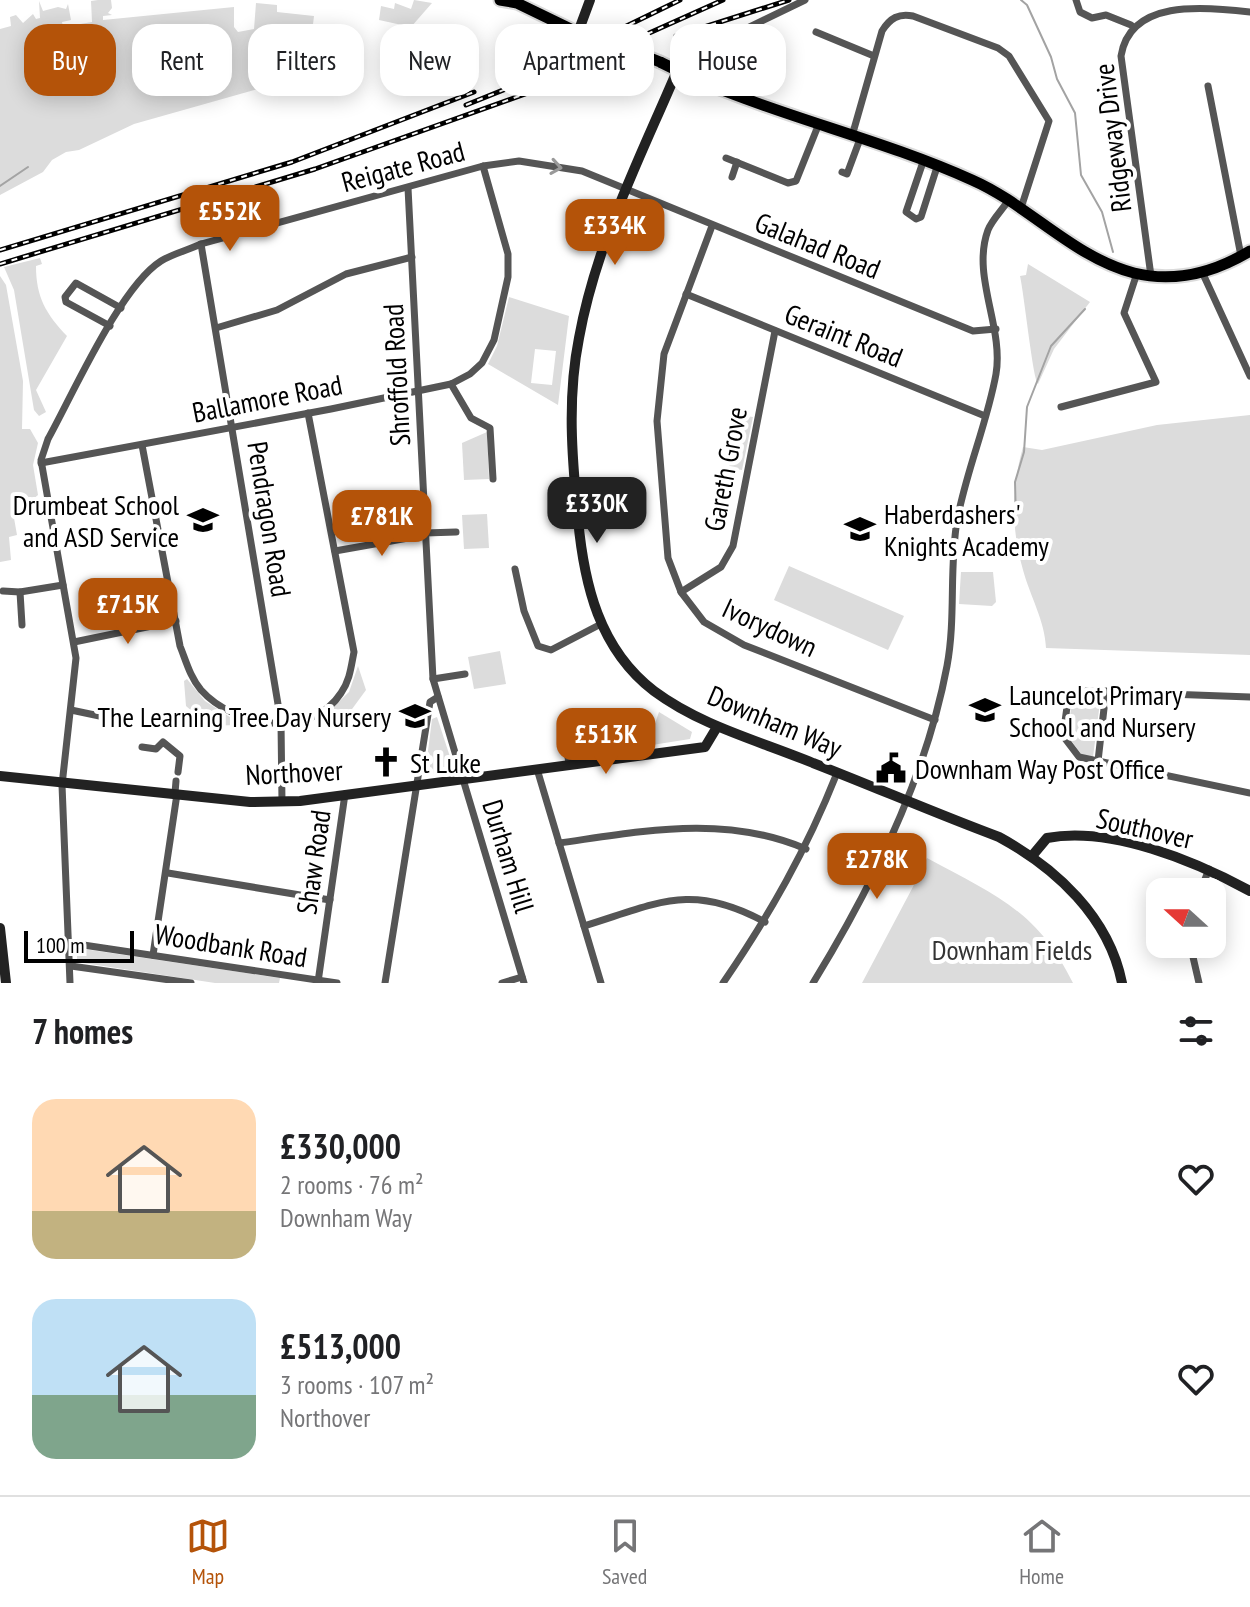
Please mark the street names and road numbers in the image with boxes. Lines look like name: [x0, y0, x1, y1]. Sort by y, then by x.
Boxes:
street label: Ridgeway Drive: [1085, 62, 1139, 214]
street label: Reigate Road: [337, 132, 469, 200]
street label: Galahad Road: [750, 203, 886, 287]
street label: Geraint Road: [780, 295, 908, 375]
street label: Shroffold Road: [374, 303, 418, 447]
street label: Ballamore Road: [189, 365, 345, 431]
street label: Gareth Grove: [695, 404, 755, 534]
street label: Pendragon Road: [239, 439, 301, 599]
street label: Ivorydown: [717, 589, 823, 665]
street label: Downham Way: [702, 676, 848, 766]
street label: Northover: [244, 751, 344, 793]
street label: Durham Hill: [474, 795, 544, 917]
street label: Southover: [1093, 799, 1197, 857]
street label: Shaw Road: [287, 807, 339, 917]
street label: Woodbank Road: [152, 915, 310, 975]

